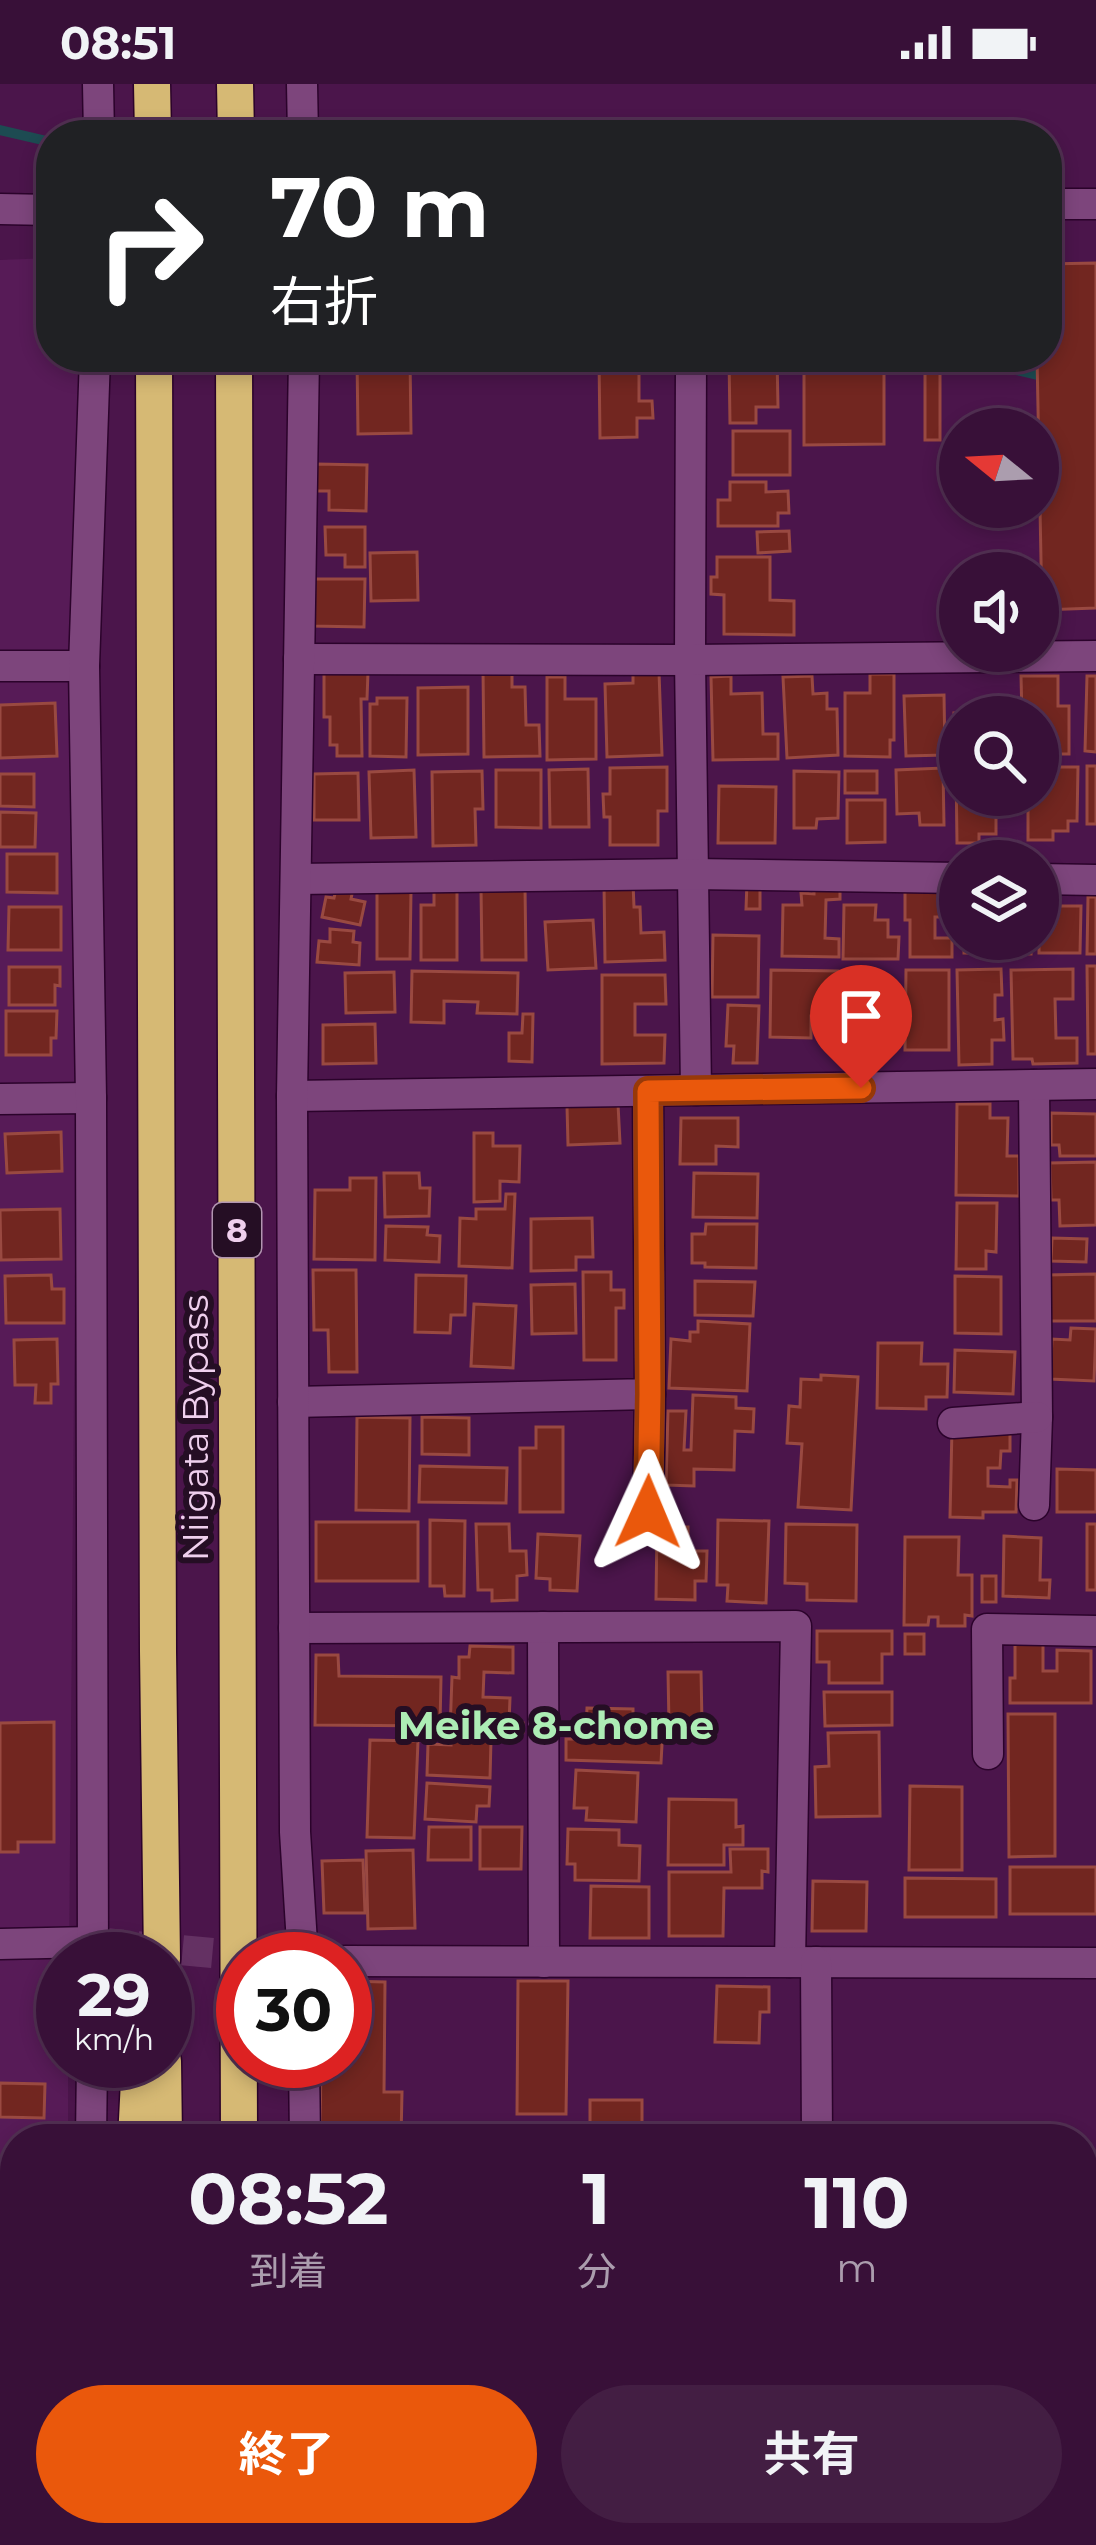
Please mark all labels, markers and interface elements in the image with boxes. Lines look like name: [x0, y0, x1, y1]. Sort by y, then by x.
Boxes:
text: 08:51: [60, 15, 176, 70]
text: 70 m: [270, 156, 489, 258]
icon: right: [72, 168, 228, 324]
text: 右折: [270, 269, 378, 335]
north arrow: [939, 408, 1059, 528]
map controls: [939, 408, 1059, 960]
button: sound: [939, 552, 1059, 672]
button: search: [939, 696, 1059, 816]
button: layers: [939, 840, 1059, 960]
pin: [810, 965, 912, 1088]
icon: arrive: [828, 983, 894, 1049]
road number: 8: [213, 1203, 261, 1257]
street label: Niigata Bypass: [173, 1295, 217, 1561]
position arrow: [585, 1449, 711, 1575]
district label: Meike 8-chome: [398, 1701, 714, 1749]
speed limit sign: 30: [216, 1932, 372, 2088]
text: 29: [77, 1958, 151, 2031]
text: km/h: [74, 2021, 154, 2058]
text: 08:52: [188, 2154, 389, 2242]
text: 1: [582, 2154, 611, 2242]
text: 110: [804, 2158, 910, 2246]
text: m: [836, 2244, 878, 2292]
text: 到着: [249, 2247, 327, 2295]
text: 分: [577, 2247, 616, 2295]
button: 終了: [36, 2385, 537, 2523]
button: 共有: [561, 2385, 1062, 2523]

